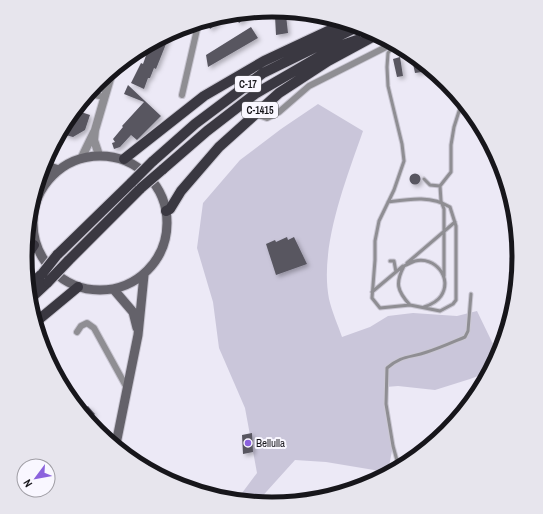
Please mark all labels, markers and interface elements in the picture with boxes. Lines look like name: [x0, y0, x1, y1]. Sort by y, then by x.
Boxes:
road number: C-17: [235, 76, 261, 92]
road number: C-1415: [242, 102, 278, 118]
place label: Bellulla: [256, 436, 285, 450]
marker: Bellulla: [243, 438, 253, 448]
north arrow: [16, 458, 56, 498]
text: N: [20, 477, 35, 490]

